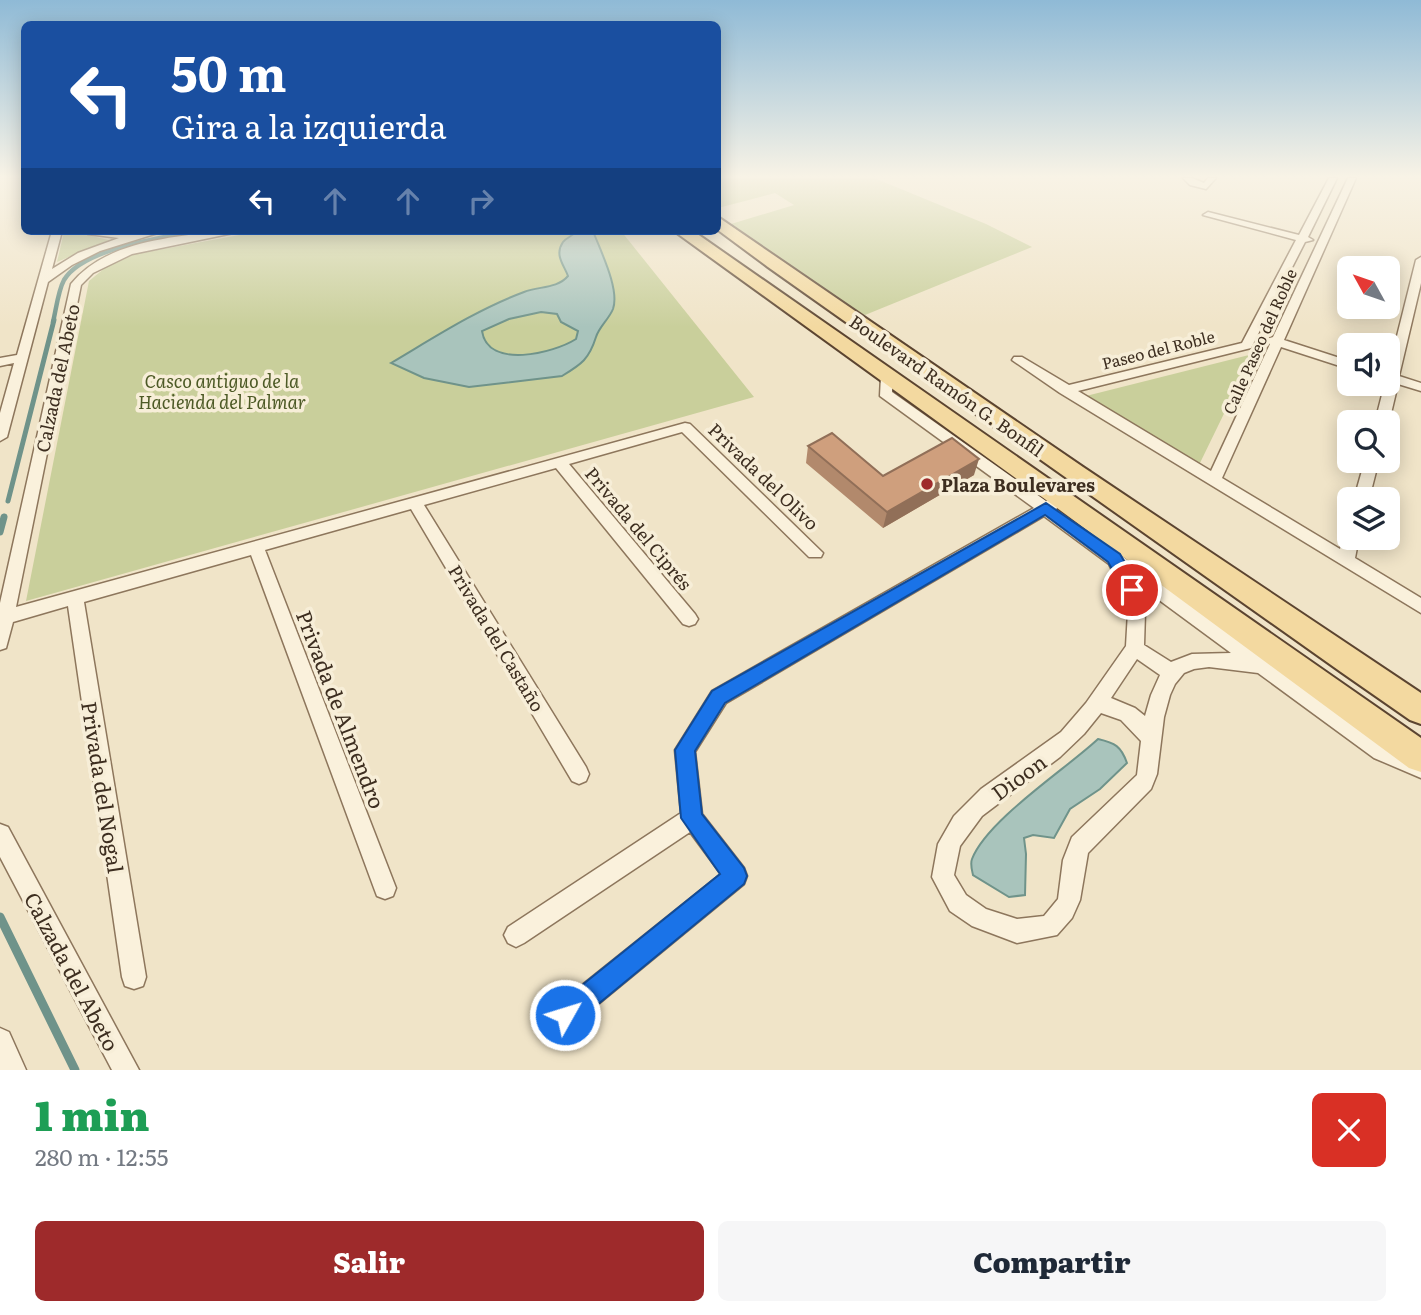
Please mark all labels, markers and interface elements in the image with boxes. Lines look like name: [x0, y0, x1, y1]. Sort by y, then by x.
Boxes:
text: 50 m: [171, 34, 287, 107]
icon: left: [56, 49, 147, 140]
text: Gira a la izquierda: [171, 101, 446, 149]
icon: left: [243, 182, 281, 220]
icon: ahead: [316, 182, 354, 220]
icon: ahead: [389, 182, 427, 220]
icon: right: [462, 182, 500, 220]
north arrow: [1337, 256, 1400, 318]
map controls: [1337, 256, 1400, 550]
street label: Calle Paseo del Roble: [1216, 264, 1302, 418]
street label: Calzada del Abeto: [28, 301, 86, 455]
street label: Boulevard Ramón G. Bonfil: [844, 307, 1050, 463]
street label: Paseo del Roble: [1099, 323, 1217, 375]
button: sound: [1337, 333, 1400, 396]
park label: Casco antiguo de la Hacienda del Palmar: [138, 367, 306, 415]
button: search: [1337, 410, 1400, 473]
street label: Privada del Olivo: [703, 416, 825, 536]
street label: Privada del Ciprés: [579, 460, 699, 596]
place label: Plaza Boulevares: [941, 471, 1095, 498]
marker: Plaza Boulevares: [919, 476, 935, 492]
button: layers: [1337, 487, 1400, 550]
street label: Privada del Castaño: [442, 559, 552, 717]
pin: [1102, 560, 1162, 620]
icon: arrive: [1113, 571, 1151, 609]
street label: Privada de Almendro: [290, 605, 394, 813]
street label: Privada del Nogal: [75, 699, 133, 875]
street label: Dioon: [984, 745, 1052, 807]
street label: Calzada del Abeto: [18, 886, 128, 1056]
position arrow: [528, 978, 602, 1052]
text: 1 min: [35, 1082, 150, 1144]
button: close: [1312, 1093, 1386, 1167]
text: 280 m · 12:55: [35, 1139, 168, 1173]
button: Salir: [35, 1221, 704, 1301]
button: Compartir: [718, 1221, 1386, 1301]

